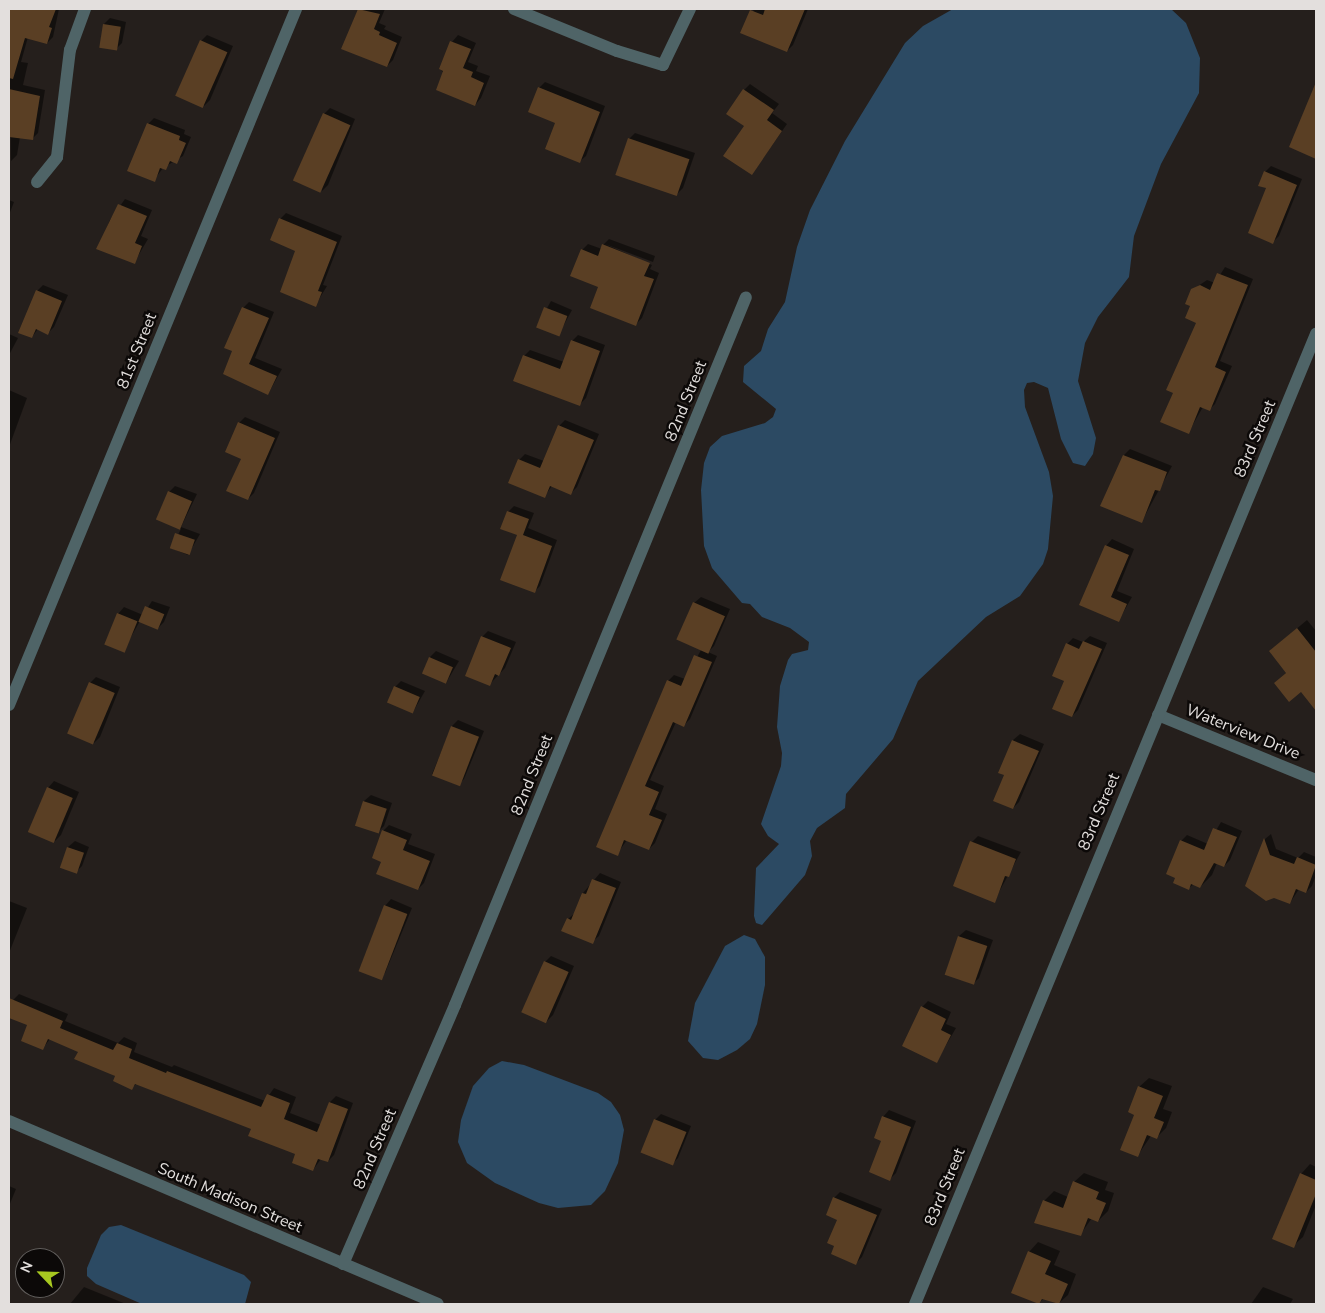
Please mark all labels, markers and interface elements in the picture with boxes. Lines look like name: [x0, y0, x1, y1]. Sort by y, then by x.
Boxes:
street label: 81st Street: [113, 310, 161, 392]
street label: 82nd Street: [661, 358, 711, 444]
street label: 83rd Street: [1230, 398, 1280, 480]
street label: Waterview Drive: [1183, 700, 1303, 764]
street label: 82nd Street: [507, 732, 557, 818]
street label: 83rd Street: [1074, 771, 1124, 853]
street label: 82nd Street: [349, 1106, 401, 1192]
street label: 83rd Street: [921, 1145, 969, 1229]
street label: South Madison Street: [155, 1159, 305, 1237]
north arrow: [15, 1248, 65, 1298]
text: N: [16, 1258, 38, 1276]

